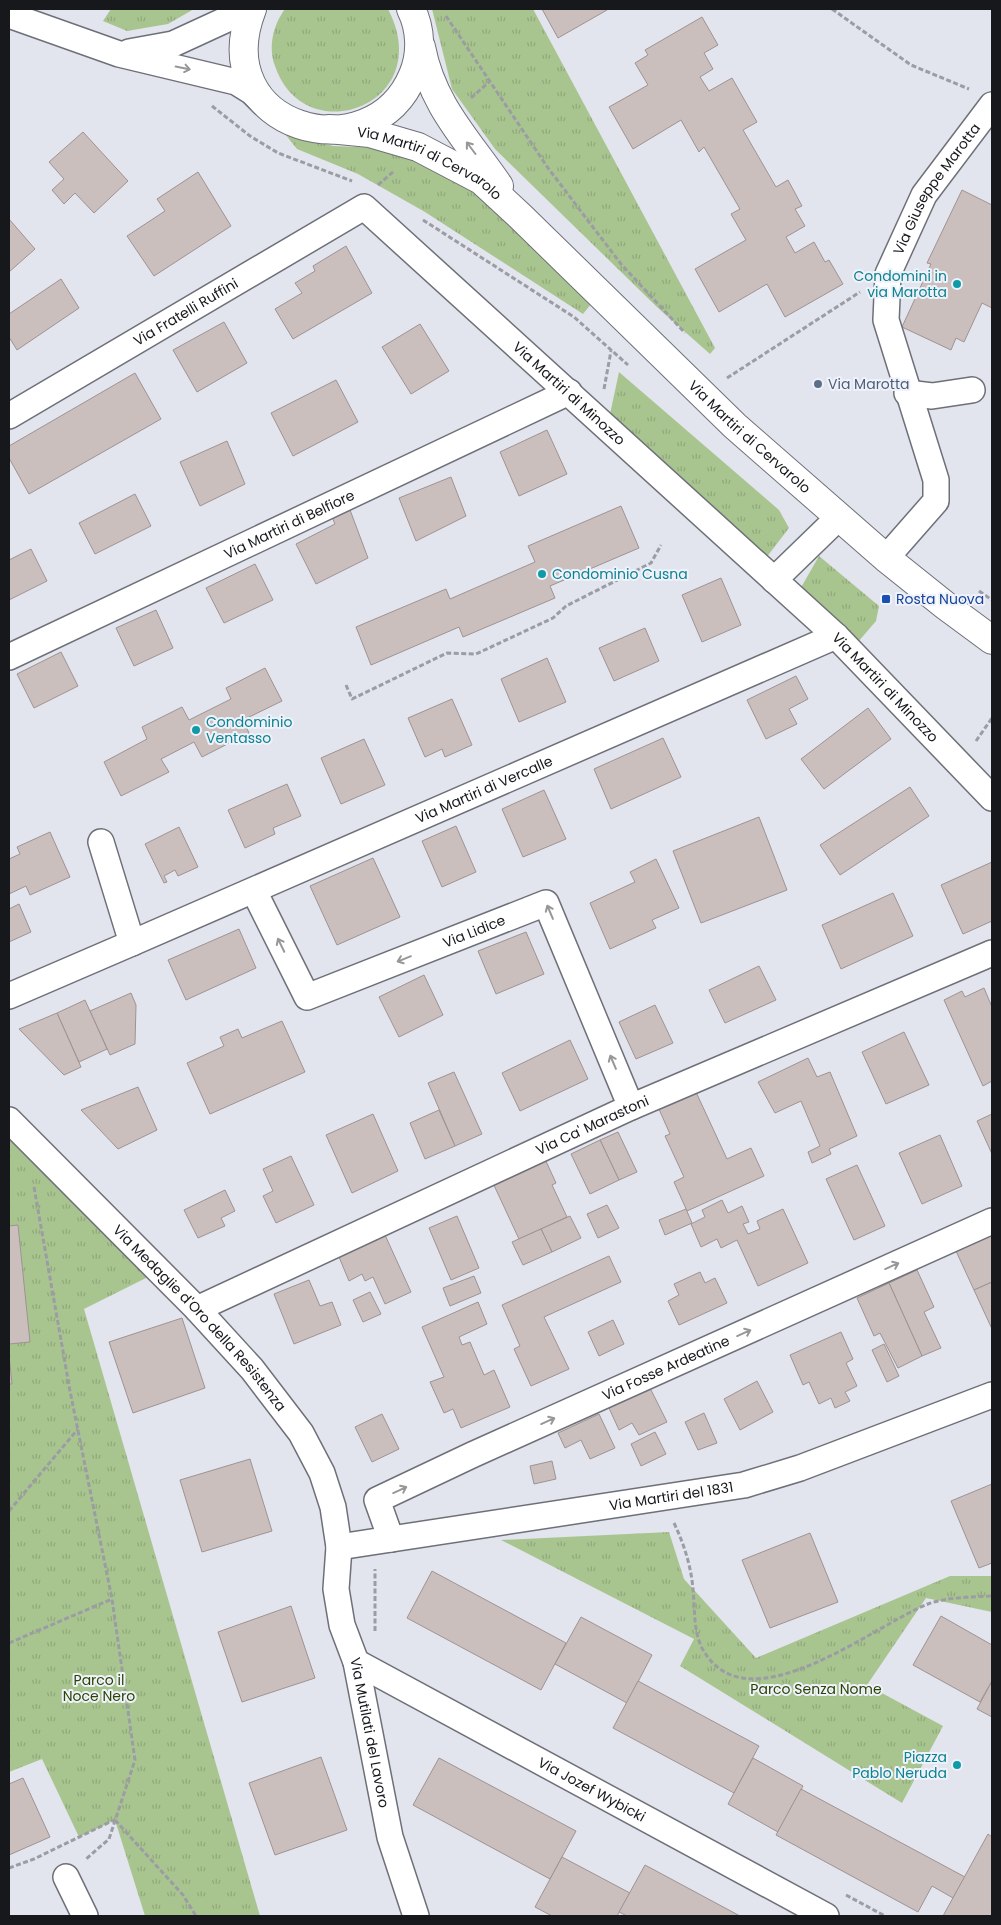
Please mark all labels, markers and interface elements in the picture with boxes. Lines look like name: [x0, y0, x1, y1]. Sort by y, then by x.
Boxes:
one-way arrow: [175, 64, 191, 74]
street label: Via Giuseppe Marotta: [888, 119, 985, 258]
street label: Via Martiri di Cervarolo: [356, 122, 506, 205]
one-way arrow: [466, 142, 477, 155]
place label: Condomini in via Marotta: [853, 266, 947, 302]
street label: Via Fratelli Ruffini: [130, 273, 242, 351]
marker: Condomini in via Marotta: [951, 278, 963, 290]
street label: Via Martiri di Minozzo: [508, 337, 630, 450]
place label: Via Marotta: [828, 374, 909, 394]
street label: Via Martiri di Cervarolo: [684, 376, 815, 498]
marker: Via Marotta: [812, 378, 824, 390]
street label: Via Martiri di Belfiore: [221, 485, 358, 564]
place label: Condominio Cusna: [552, 564, 688, 584]
marker: Condominio Cusna: [536, 568, 548, 580]
place label: Rosta Nuova: [896, 589, 984, 609]
marker: Rosta Nuova: [880, 593, 892, 605]
street label: Via Martiri di Minozzo: [828, 628, 943, 747]
place label: Condominio Ventasso: [206, 712, 292, 748]
marker: Condominio Ventasso: [190, 724, 202, 736]
street label: Via Martiri di Vercalle: [412, 751, 556, 828]
one-way arrow: [545, 904, 554, 920]
street label: Via Lidice: [440, 910, 509, 953]
one-way arrow: [276, 938, 286, 953]
one-way arrow: [397, 955, 412, 964]
one-way arrow: [607, 1054, 616, 1069]
street label: Via Ca' Marastoni: [533, 1091, 652, 1160]
street label: Via Medaglie d'Oro della Resistenza: [109, 1220, 291, 1415]
one-way arrow: [884, 1261, 899, 1271]
one-way arrow: [736, 1328, 751, 1337]
street label: Via Fosse Ardeatine: [599, 1330, 733, 1405]
one-way arrow: [540, 1416, 555, 1426]
street label: Via Martiri del 1831: [608, 1477, 735, 1516]
one-way arrow: [392, 1484, 407, 1494]
street label: Via Mutilati del Lavoro: [345, 1656, 394, 1810]
park label: Parco il Noce Nero: [63, 1670, 135, 1706]
park label: Parco Senza Nome: [750, 1679, 882, 1699]
place label: Piazza Pablo Neruda: [852, 1747, 947, 1783]
street label: Via Jozef Wybicki: [534, 1752, 649, 1827]
marker: Piazza Pablo Neruda: [951, 1759, 963, 1771]

